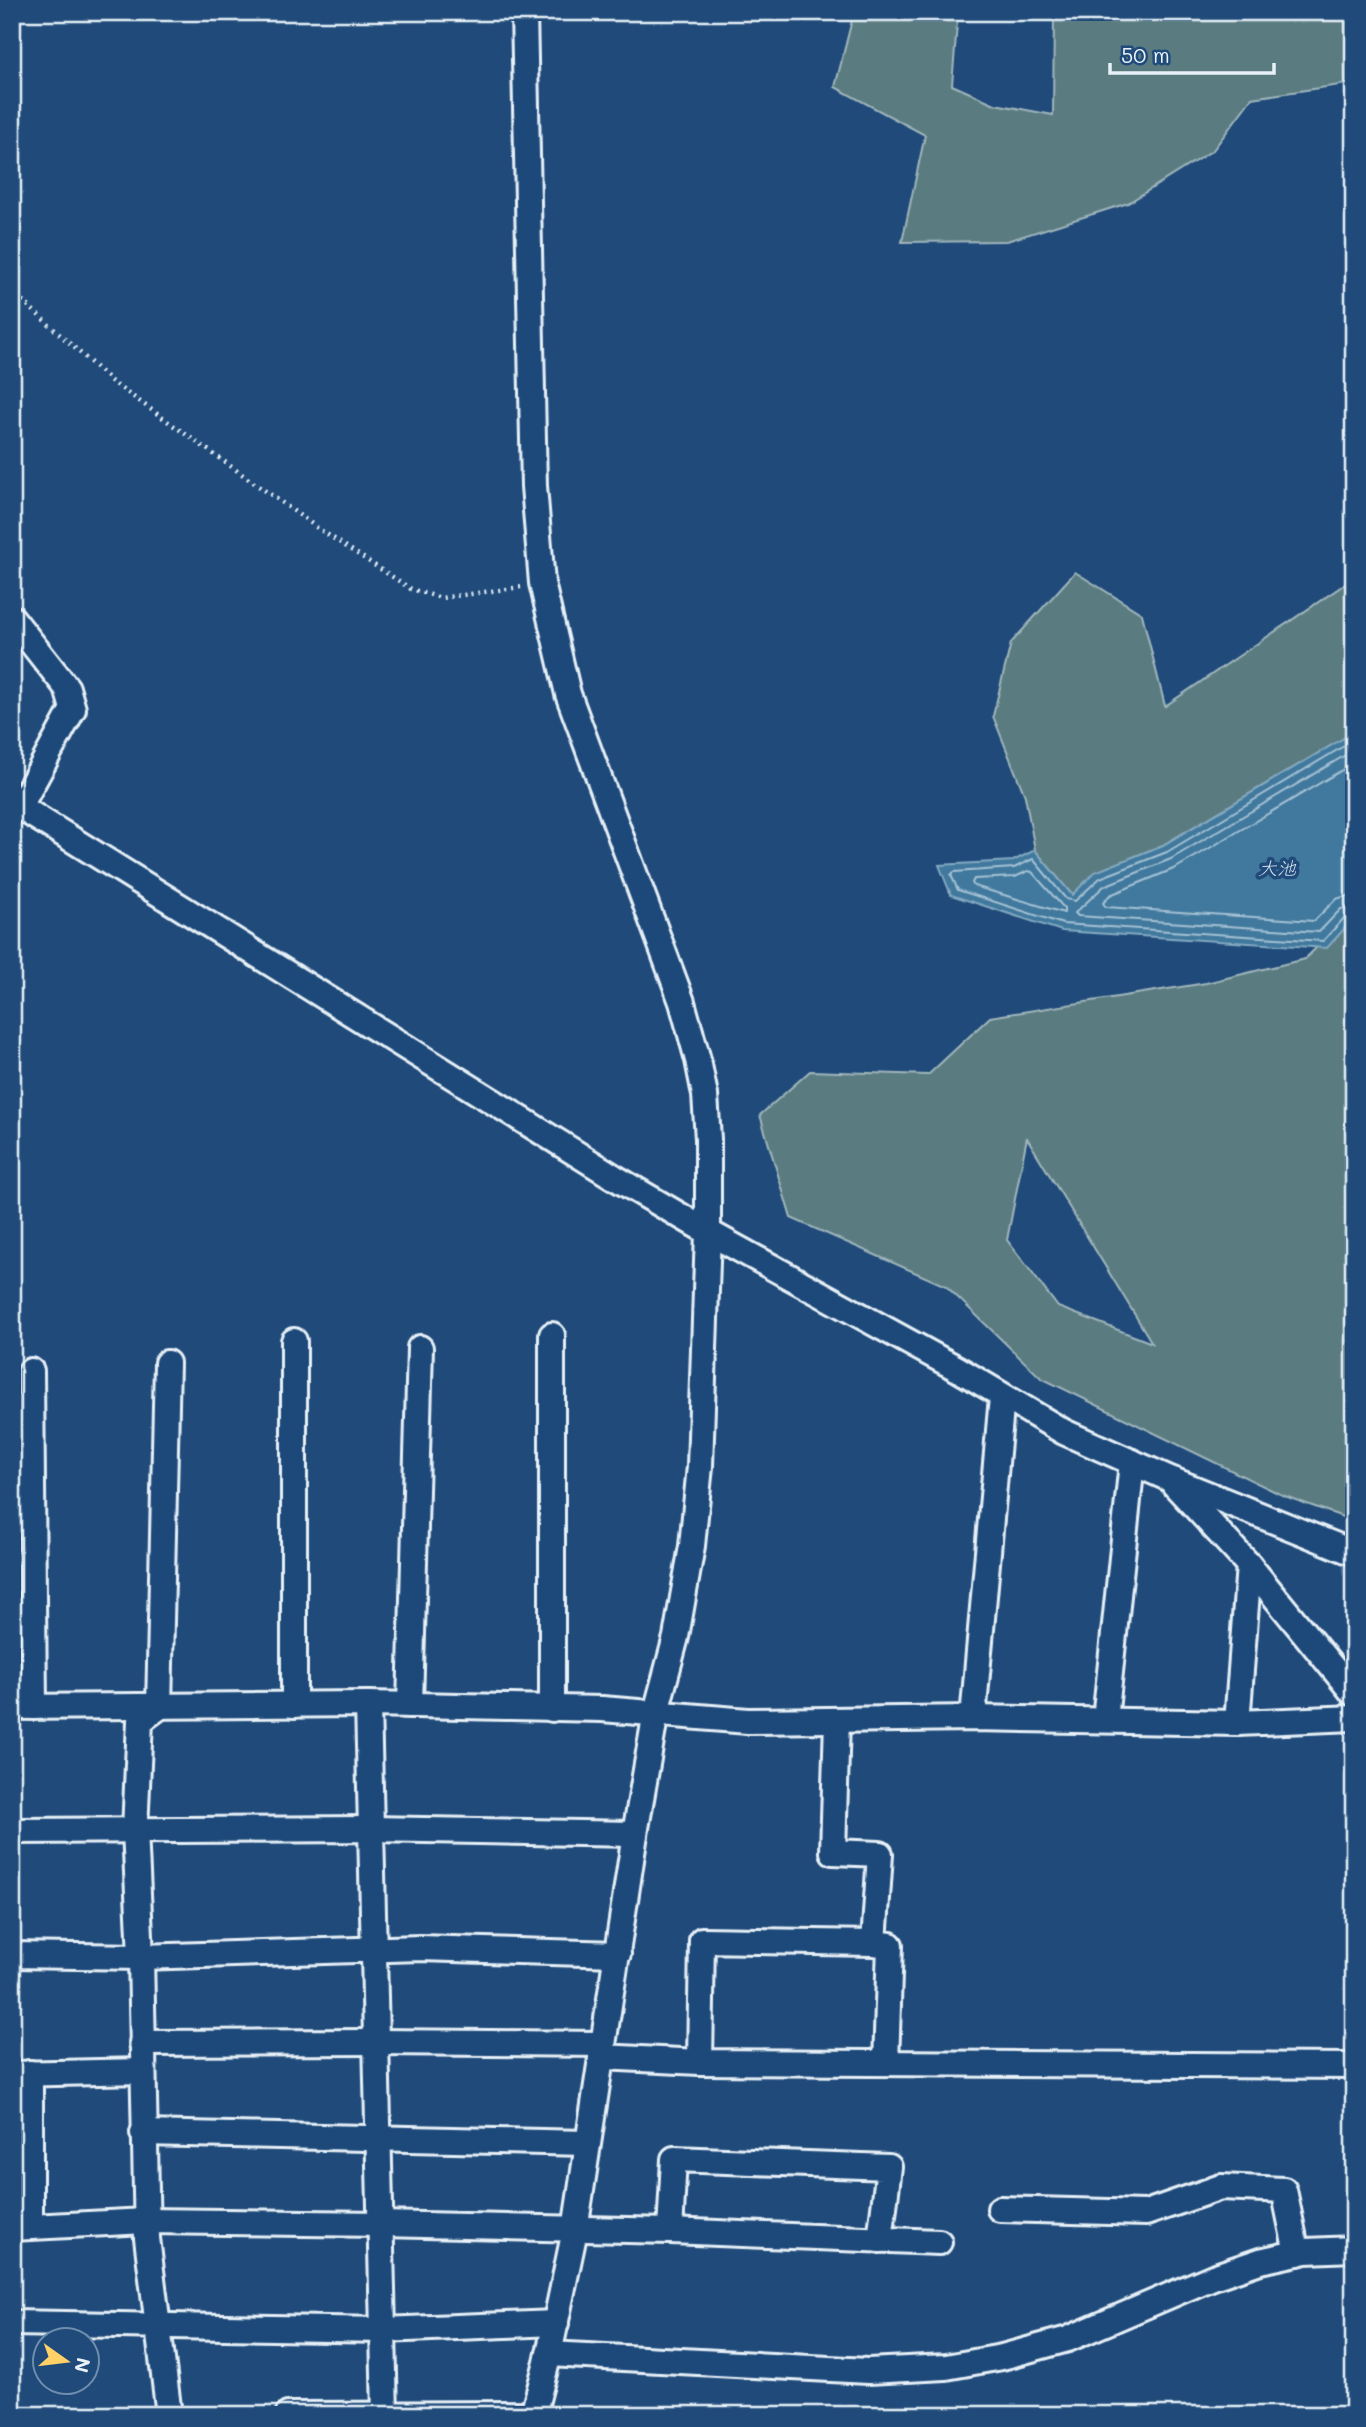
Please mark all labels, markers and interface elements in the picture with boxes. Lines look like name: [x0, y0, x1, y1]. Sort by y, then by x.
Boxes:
scale bar: [1110, 32, 1275, 76]
text: 50 m: [1121, 41, 1170, 68]
water label: 大池: [1258, 855, 1297, 880]
north arrow: [32, 2326, 102, 2396]
text: N: [69, 2355, 97, 2375]

